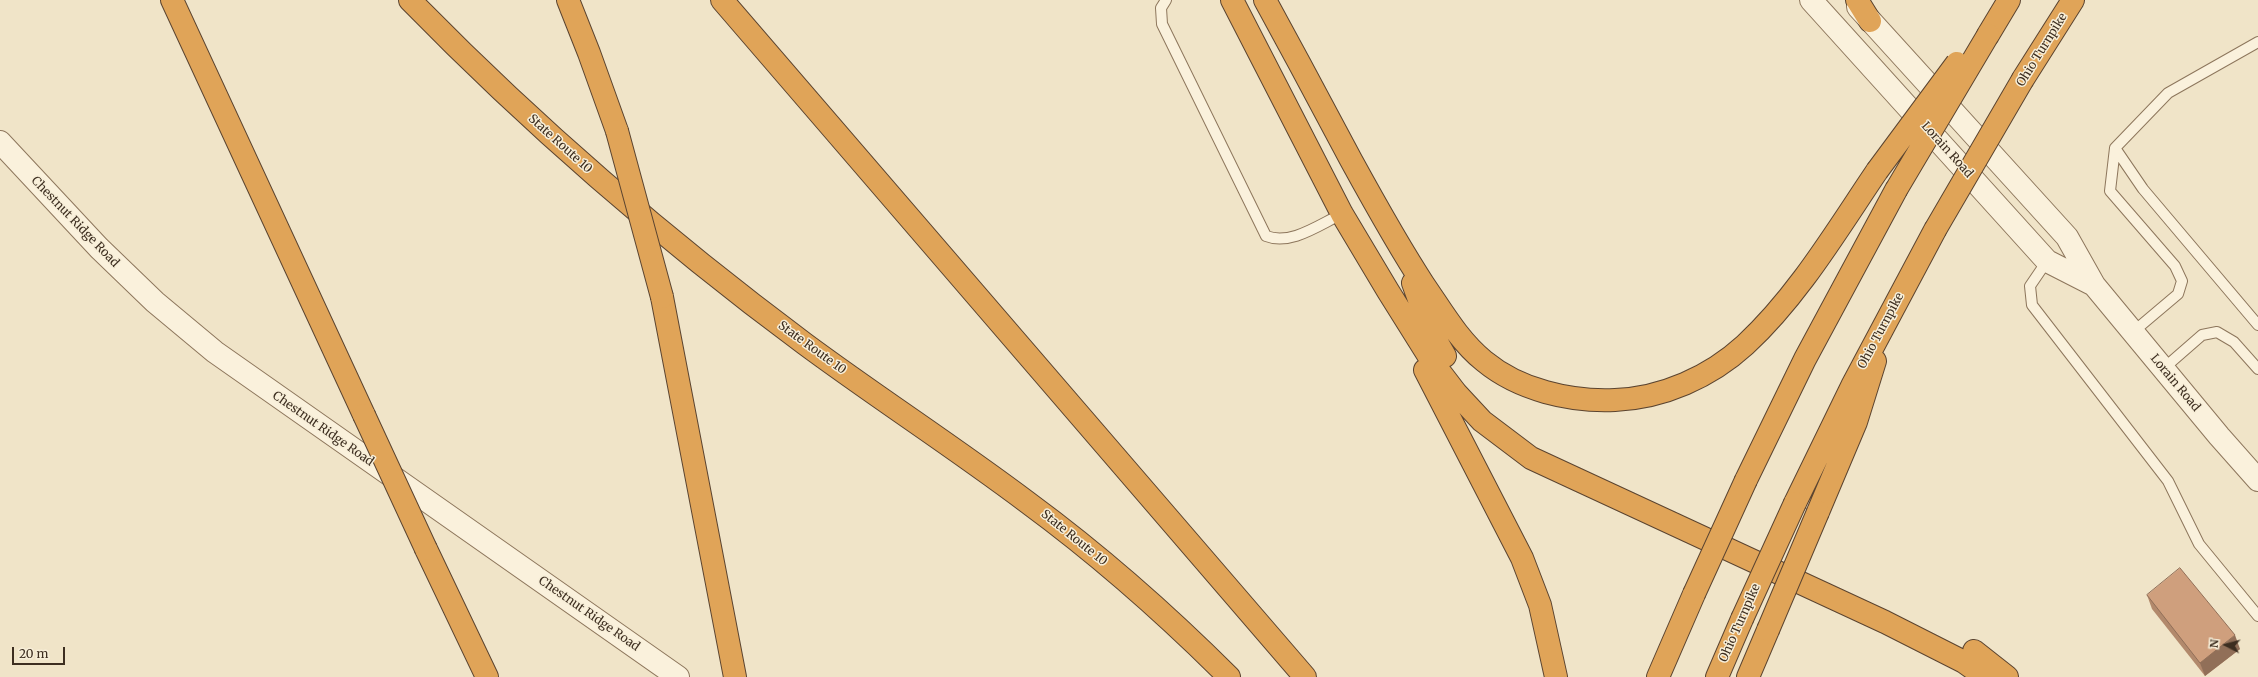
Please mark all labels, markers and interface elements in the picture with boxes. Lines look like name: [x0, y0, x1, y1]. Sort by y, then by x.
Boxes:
street label: Ohio Turnpike: [2014, 11, 2070, 89]
street label: State Route 10: [525, 112, 595, 176]
street label: Lorain Road: [1918, 119, 1976, 181]
street label: Chestnut Ridge Road: [28, 174, 122, 270]
street label: Ohio Turnpike: [1855, 291, 1907, 371]
street label: State Route 10: [775, 319, 849, 377]
street label: Lorain Road: [2147, 352, 2203, 414]
street label: Chestnut Ridge Road: [270, 389, 376, 469]
street label: State Route 10: [1038, 507, 1110, 569]
street label: Chestnut Ridge Road: [536, 574, 642, 654]
street label: Ohio Turnpike: [1716, 582, 1764, 664]
north arrow: [2206, 625, 2246, 665]
scale bar: [14, 639, 67, 665]
text: N: [2207, 639, 2221, 649]
text: 20 m: [19, 646, 48, 661]

